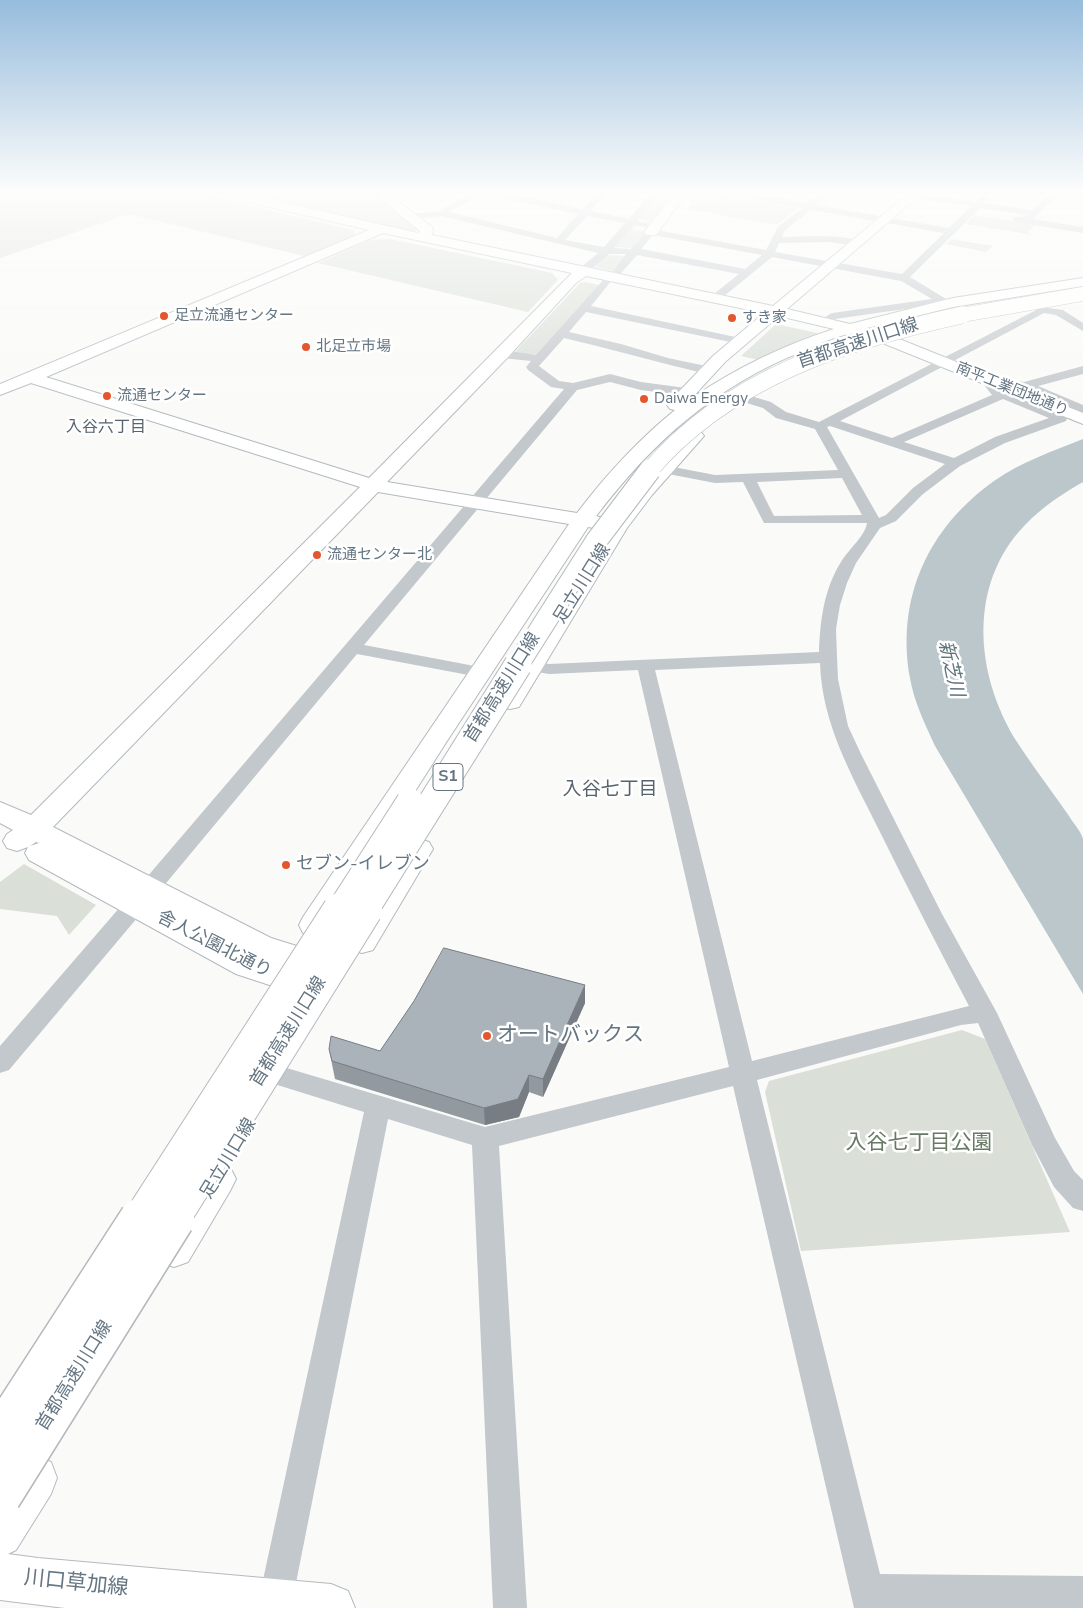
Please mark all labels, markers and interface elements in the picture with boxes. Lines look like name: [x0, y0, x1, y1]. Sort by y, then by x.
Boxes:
place label: 足立流通センター: [174, 307, 294, 325]
place label: すき家: [742, 309, 787, 327]
marker: 足立流通センター: [158, 310, 170, 322]
marker: すき家: [726, 312, 738, 324]
street label: 首都高速川口線: [795, 314, 921, 374]
place label: 北足立市場: [316, 338, 391, 356]
marker: 北足立市場: [300, 341, 312, 353]
street label: 南平工業団地通り: [953, 359, 1071, 421]
place label: 流通センター: [117, 387, 207, 405]
marker: 流通センター: [101, 390, 113, 402]
place label: Daiwa Energy: [654, 390, 748, 408]
marker: Daiwa Energy: [638, 393, 650, 405]
district label: 入谷六丁目: [66, 418, 146, 438]
street label: 足立川口線: [550, 540, 616, 628]
place label: 流通センター北: [327, 546, 432, 564]
marker: 流通センター北: [311, 549, 323, 561]
street label: 首都高速川口線: [460, 629, 546, 747]
water label: 新芝川: [932, 639, 968, 699]
road number: S1: [433, 764, 463, 790]
district label: 入谷七丁目: [563, 779, 657, 801]
place label: セブン-イレブン: [296, 854, 430, 876]
marker: セブン-イレブン: [280, 859, 292, 871]
street label: 舎人公園北通り: [153, 907, 275, 983]
street label: 首都高速川口線: [246, 973, 332, 1091]
place label: オートバックス: [497, 1023, 644, 1049]
marker: オートバックス: [481, 1030, 493, 1042]
street label: 足立川口線: [197, 1115, 261, 1203]
park label: 入谷七丁目公園: [846, 1131, 992, 1157]
street label: 首都高速川口線: [32, 1317, 118, 1435]
street label: 川口草加線: [22, 1566, 130, 1602]

